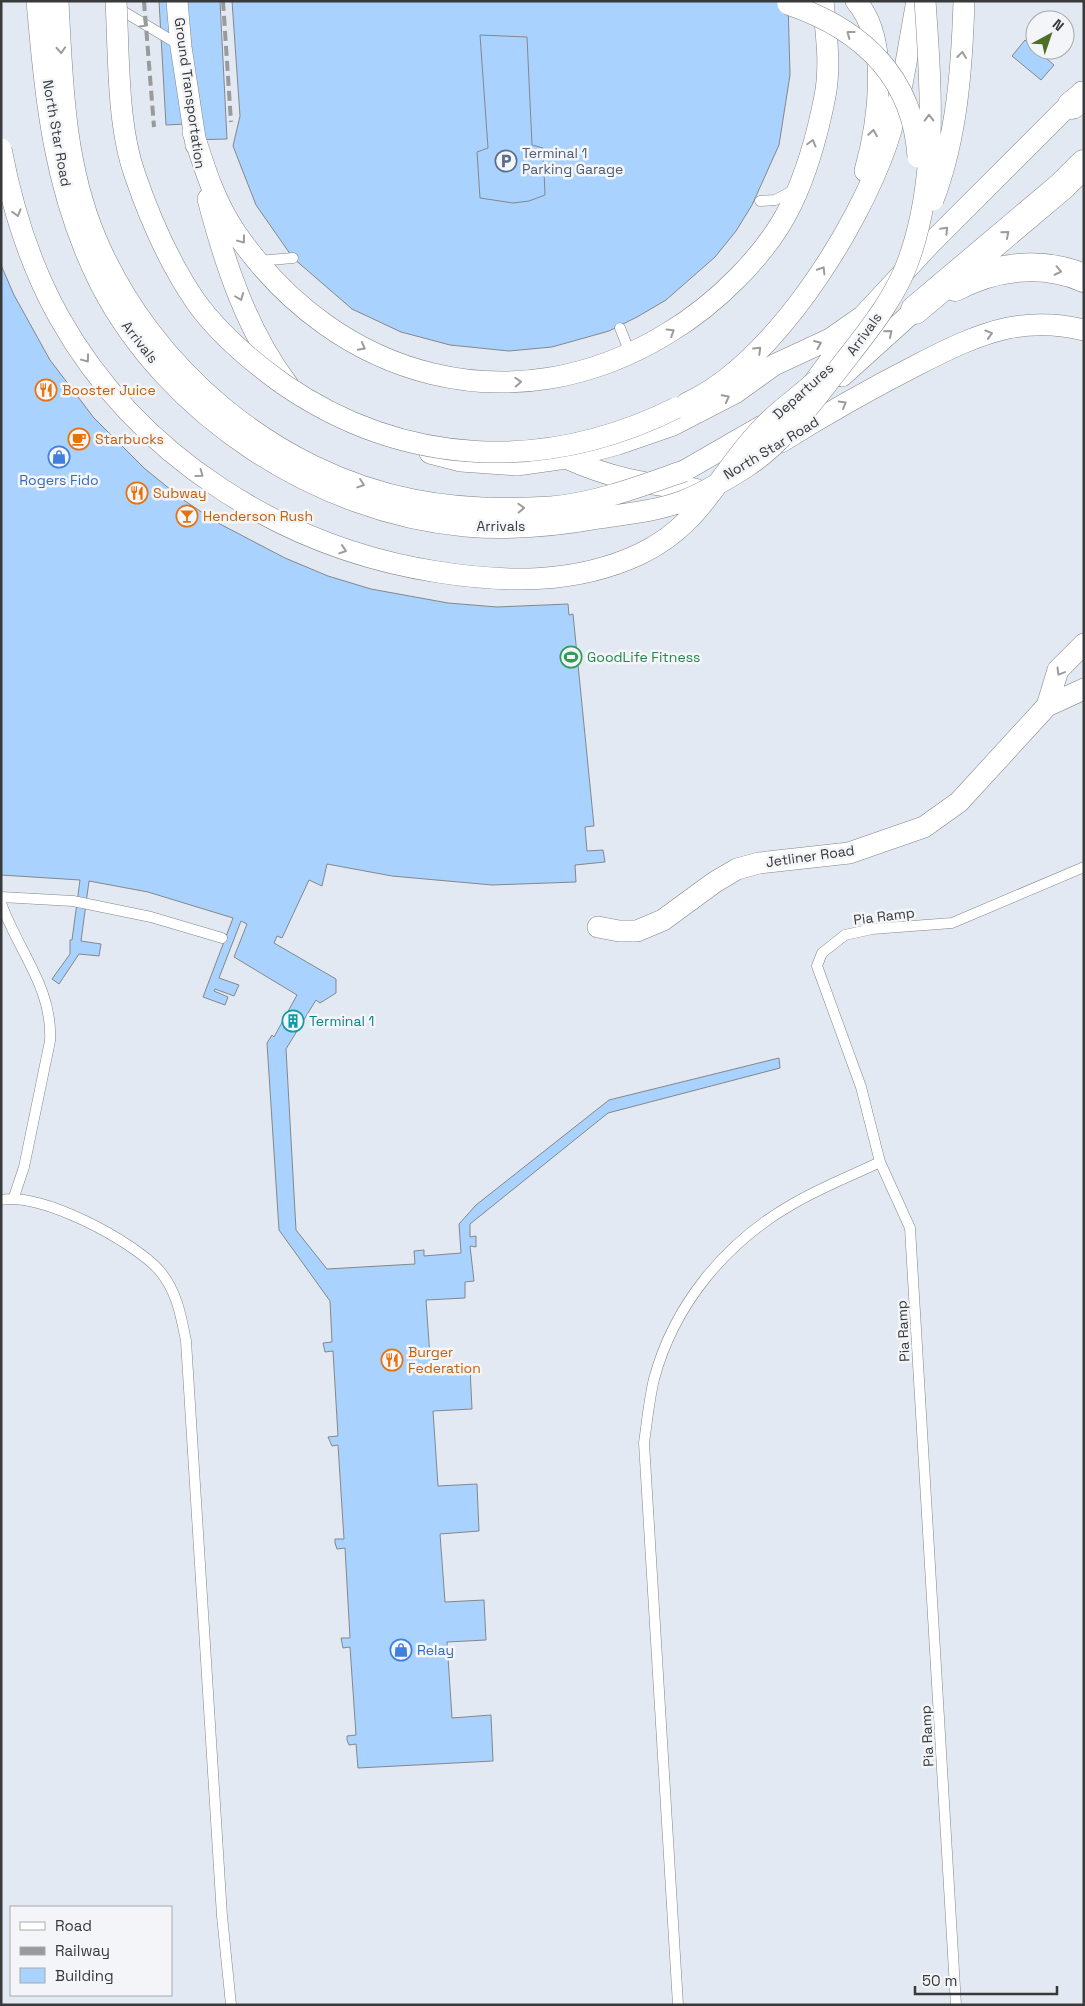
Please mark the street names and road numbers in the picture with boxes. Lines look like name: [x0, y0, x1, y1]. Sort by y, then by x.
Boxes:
street label: Ground Transportation: [170, 16, 210, 170]
street label: North Star Road: [39, 78, 75, 188]
street label: Arrivals: [842, 309, 886, 359]
street label: Arrivals: [118, 317, 162, 367]
street label: Departures: [769, 359, 837, 423]
street label: North Star Road: [720, 412, 822, 484]
street label: Arrivals: [477, 517, 526, 535]
street label: Jetliner Road: [764, 841, 856, 871]
street label: Pia Ramp: [852, 903, 916, 929]
street label: Pia Ramp: [892, 1300, 914, 1362]
street label: Pia Ramp: [916, 1705, 938, 1767]

